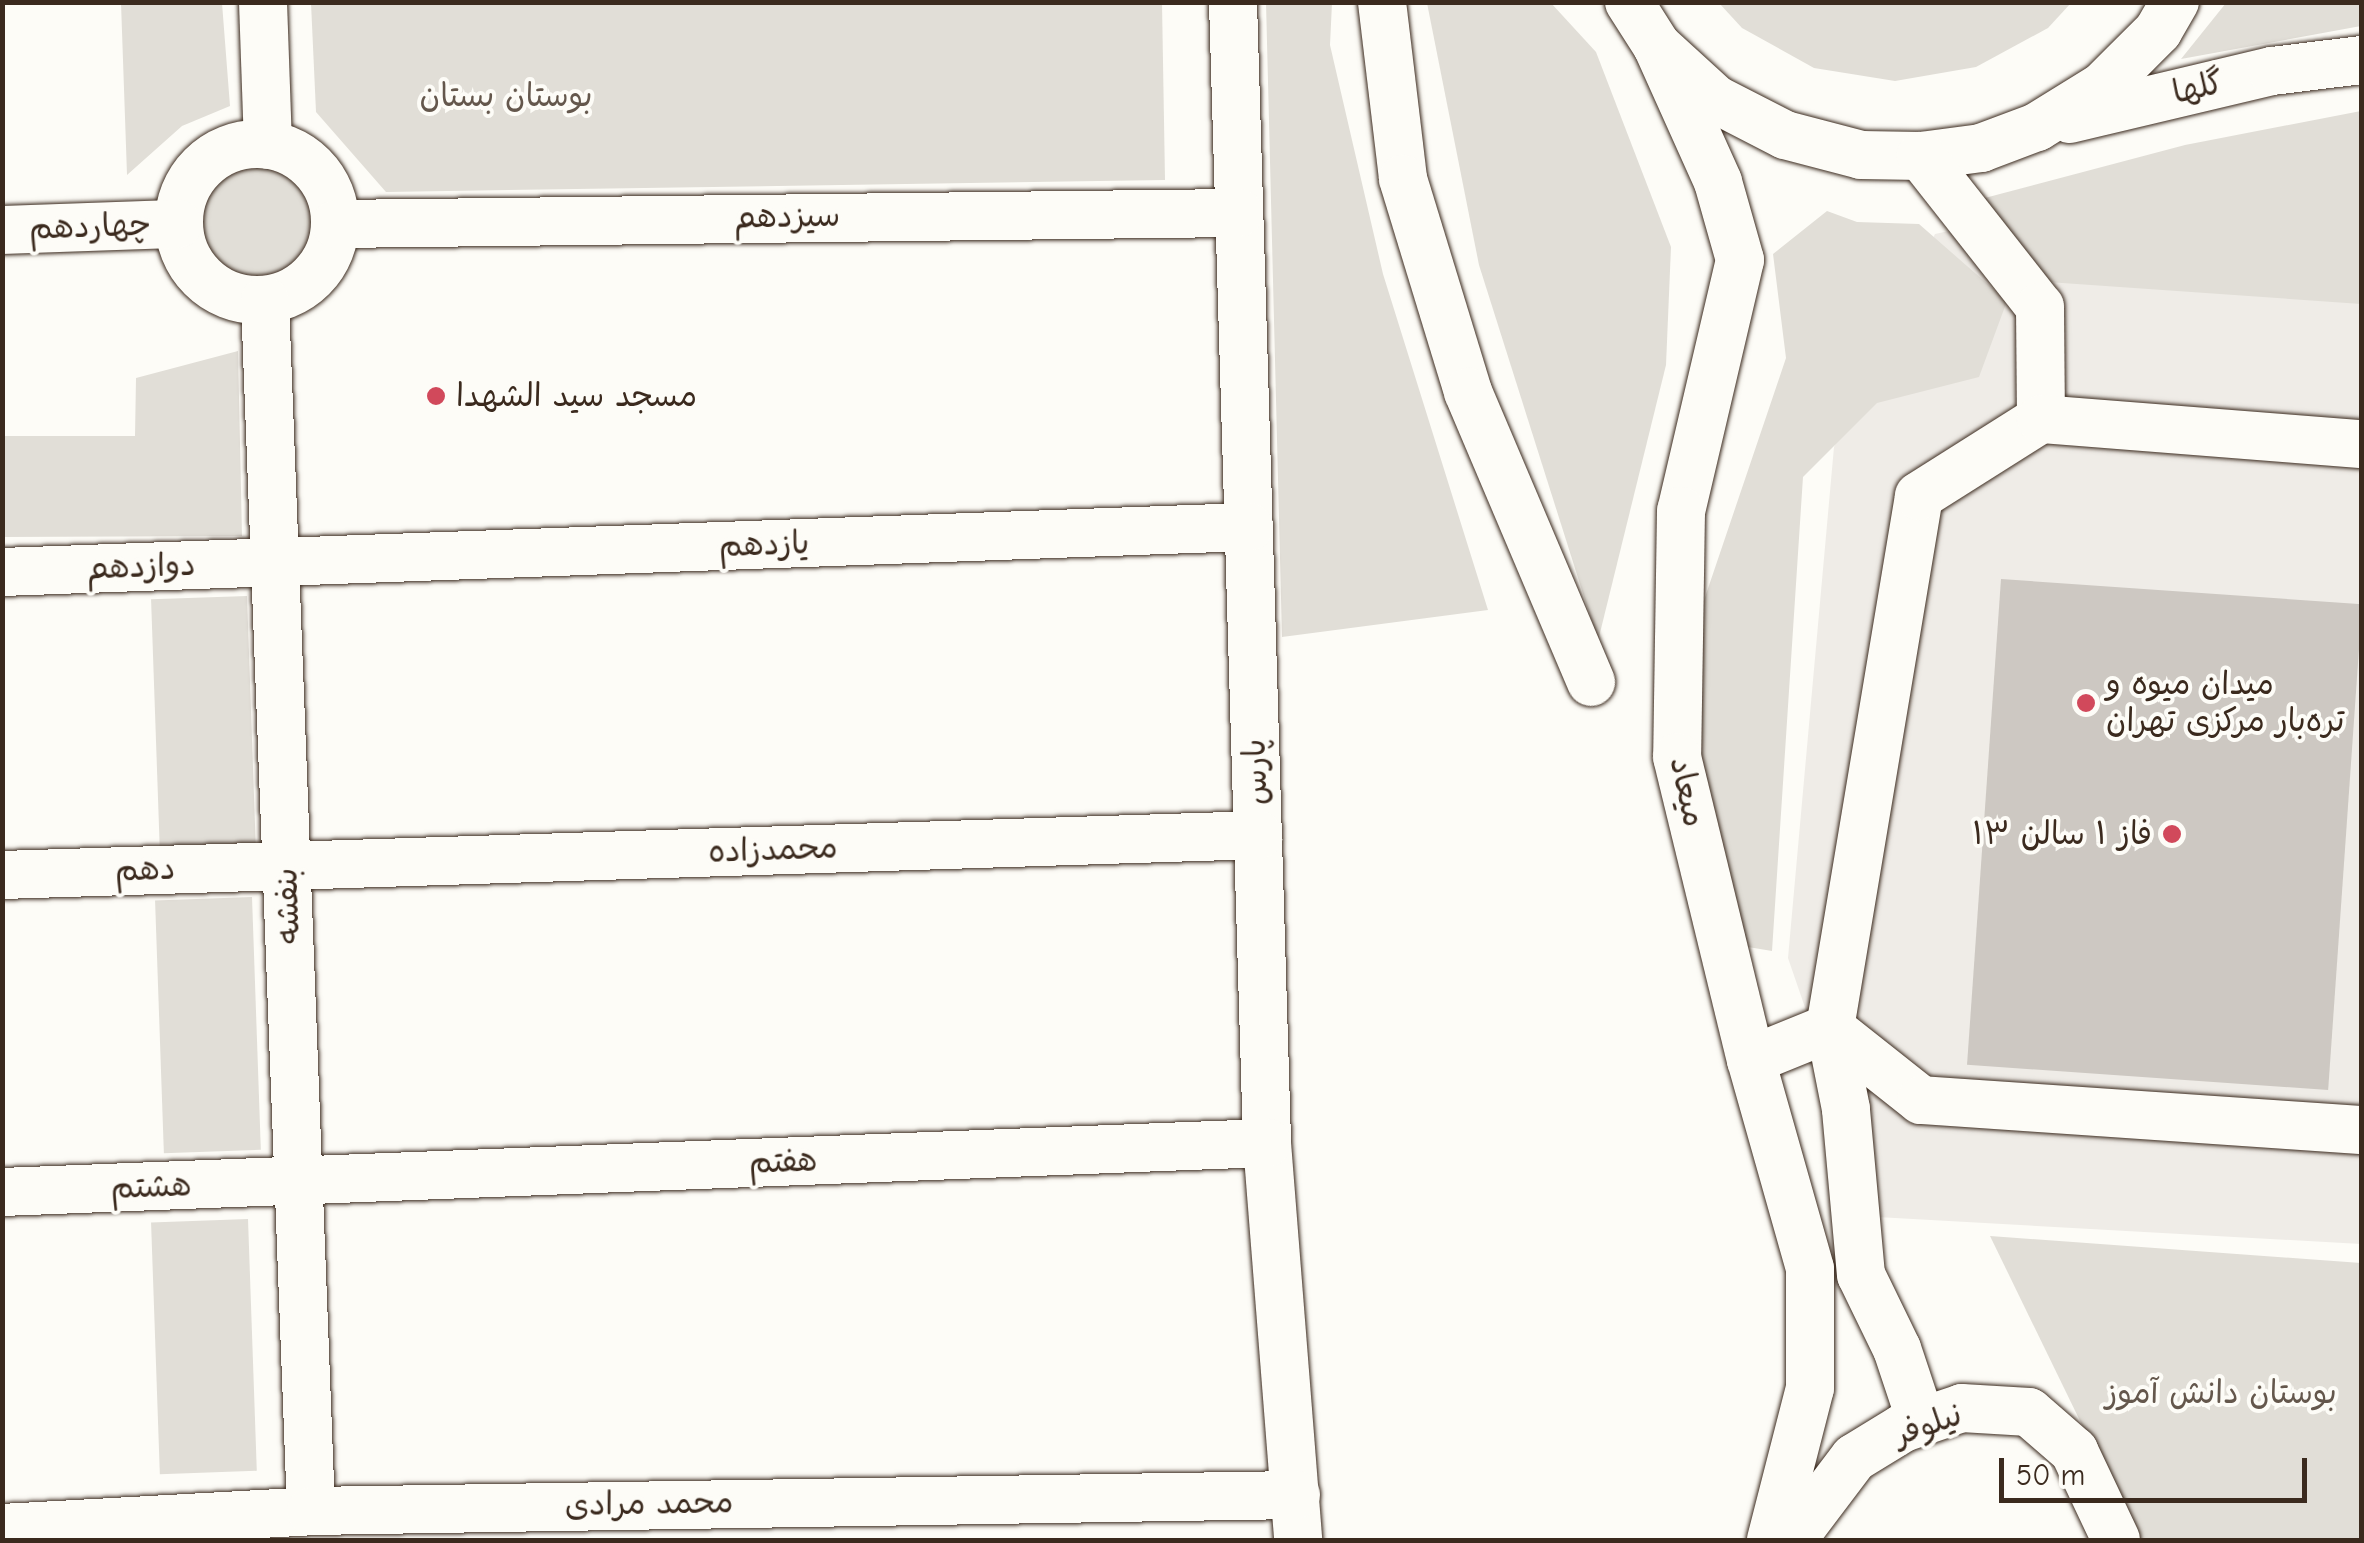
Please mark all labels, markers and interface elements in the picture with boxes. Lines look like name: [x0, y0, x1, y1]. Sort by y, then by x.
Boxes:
street label: گلها: [2169, 64, 2227, 112]
park label: بوستان بستان: [419, 77, 593, 115]
street label: سیزدهم: [734, 197, 840, 237]
street label: چهاردهم: [28, 206, 152, 248]
place label: مسجد سید الشهدا: [456, 377, 697, 415]
marker: مسجد سید الشهدا: [425, 385, 447, 407]
street label: یازدهم: [718, 524, 810, 566]
street label: دوازدهم: [86, 546, 196, 588]
place label: میدان میوه و تره‌بار مرکزی تهران: [2106, 666, 2345, 741]
marker: میدان میوه و تره‌بار مرکزی تهران: [2075, 692, 2097, 714]
street label: پارس: [1236, 738, 1276, 806]
street label: میعاد: [1661, 754, 1713, 830]
place label: فاز ۱ سالن ۱۳: [1972, 815, 2152, 853]
marker: فاز ۱ سالن ۱۳: [2161, 823, 2183, 845]
street label: محمدزاده: [708, 829, 838, 871]
street label: دهم: [114, 850, 176, 890]
street label: بنفشه: [267, 867, 309, 945]
street label: هفتم: [748, 1142, 818, 1182]
street label: هشتم: [110, 1166, 192, 1208]
park label: بوستان دانش آموز: [2105, 1374, 2337, 1412]
street label: نیلوفر: [1889, 1396, 1967, 1454]
scale bar: [2004, 1438, 2312, 1500]
text: 50 m: [2016, 1458, 2085, 1493]
street label: محمد مرادی: [564, 1483, 734, 1525]

